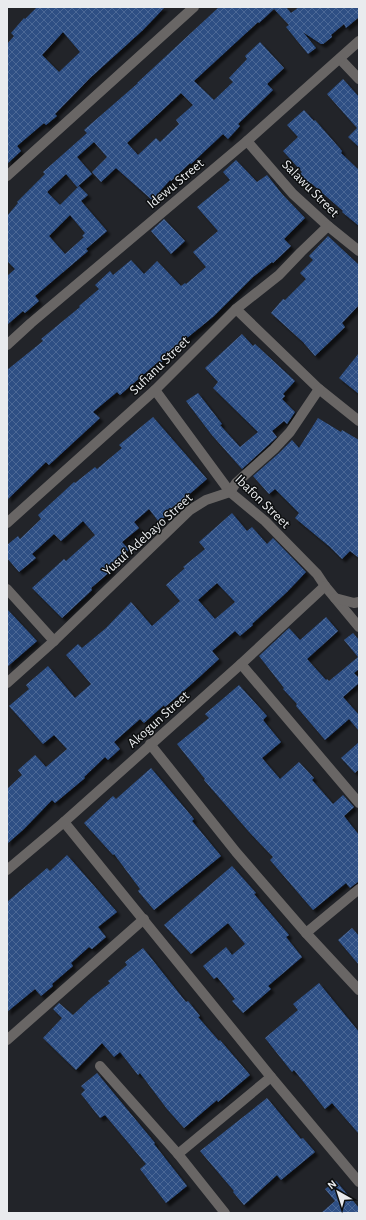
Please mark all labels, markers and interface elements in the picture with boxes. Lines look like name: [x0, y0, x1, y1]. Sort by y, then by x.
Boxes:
street label: Idewu Street: [145, 156, 207, 211]
street label: Salawu Street: [279, 157, 342, 220]
street label: Sufianu Street: [127, 333, 193, 398]
street label: Ibafon Street: [232, 472, 293, 532]
street label: Yusuf Adebayo Street: [100, 491, 196, 579]
street label: Akogun Street: [125, 688, 193, 751]
north arrow: [318, 1172, 358, 1212]
text: N: [326, 1178, 338, 1191]

